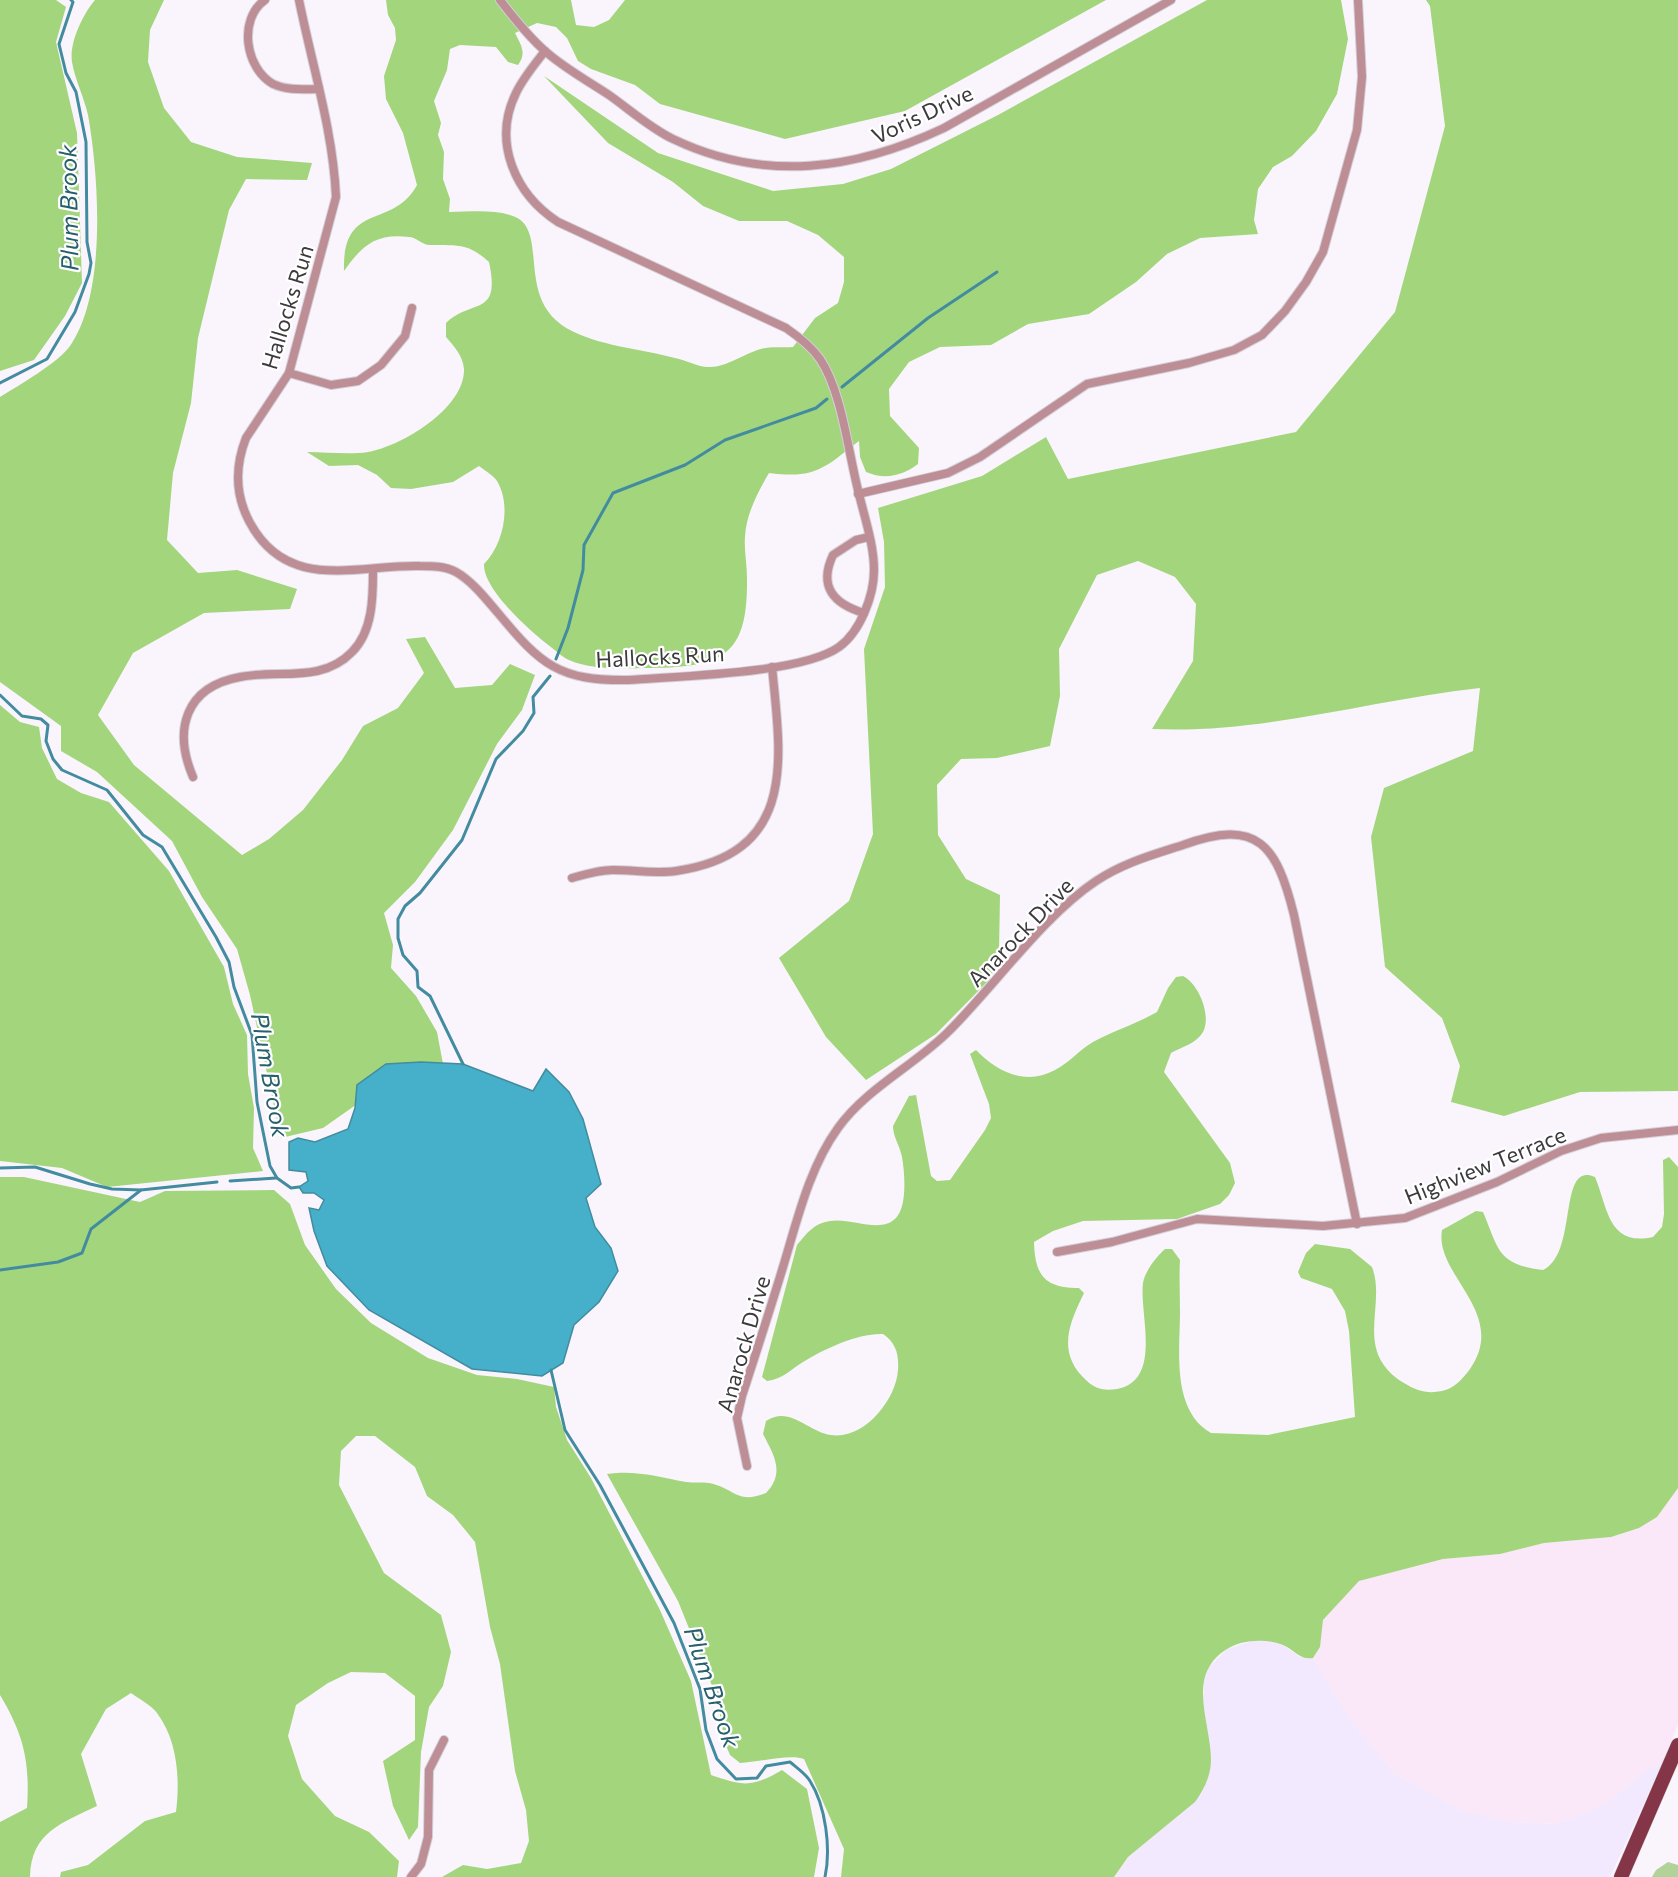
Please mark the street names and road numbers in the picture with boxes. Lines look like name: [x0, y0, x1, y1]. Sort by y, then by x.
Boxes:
street label: Voris Drive: [867, 79, 977, 149]
street label: Hallocks Run: [255, 241, 319, 373]
street label: Hallocks Run: [595, 639, 725, 673]
street label: Anarock Drive: [961, 872, 1079, 992]
street label: Highview Terrace: [1400, 1120, 1570, 1210]
street label: Anarock Drive: [711, 1273, 775, 1415]

